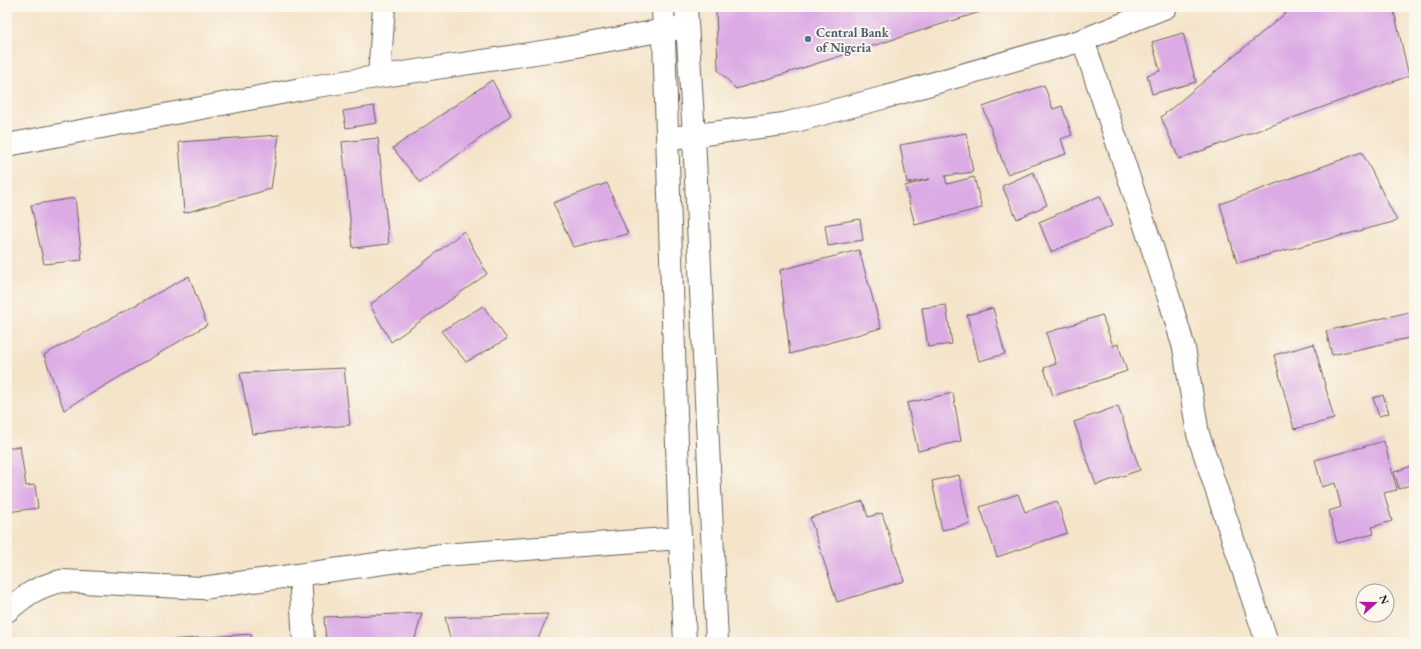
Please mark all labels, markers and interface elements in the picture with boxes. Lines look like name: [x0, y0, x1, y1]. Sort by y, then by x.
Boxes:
place label: Central Bank of Nigeria: [816, 24, 890, 56]
marker: Central Bank of Nigeria: [803, 34, 813, 44]
north arrow: [1355, 583, 1395, 623]
text: N: [1376, 593, 1393, 606]

